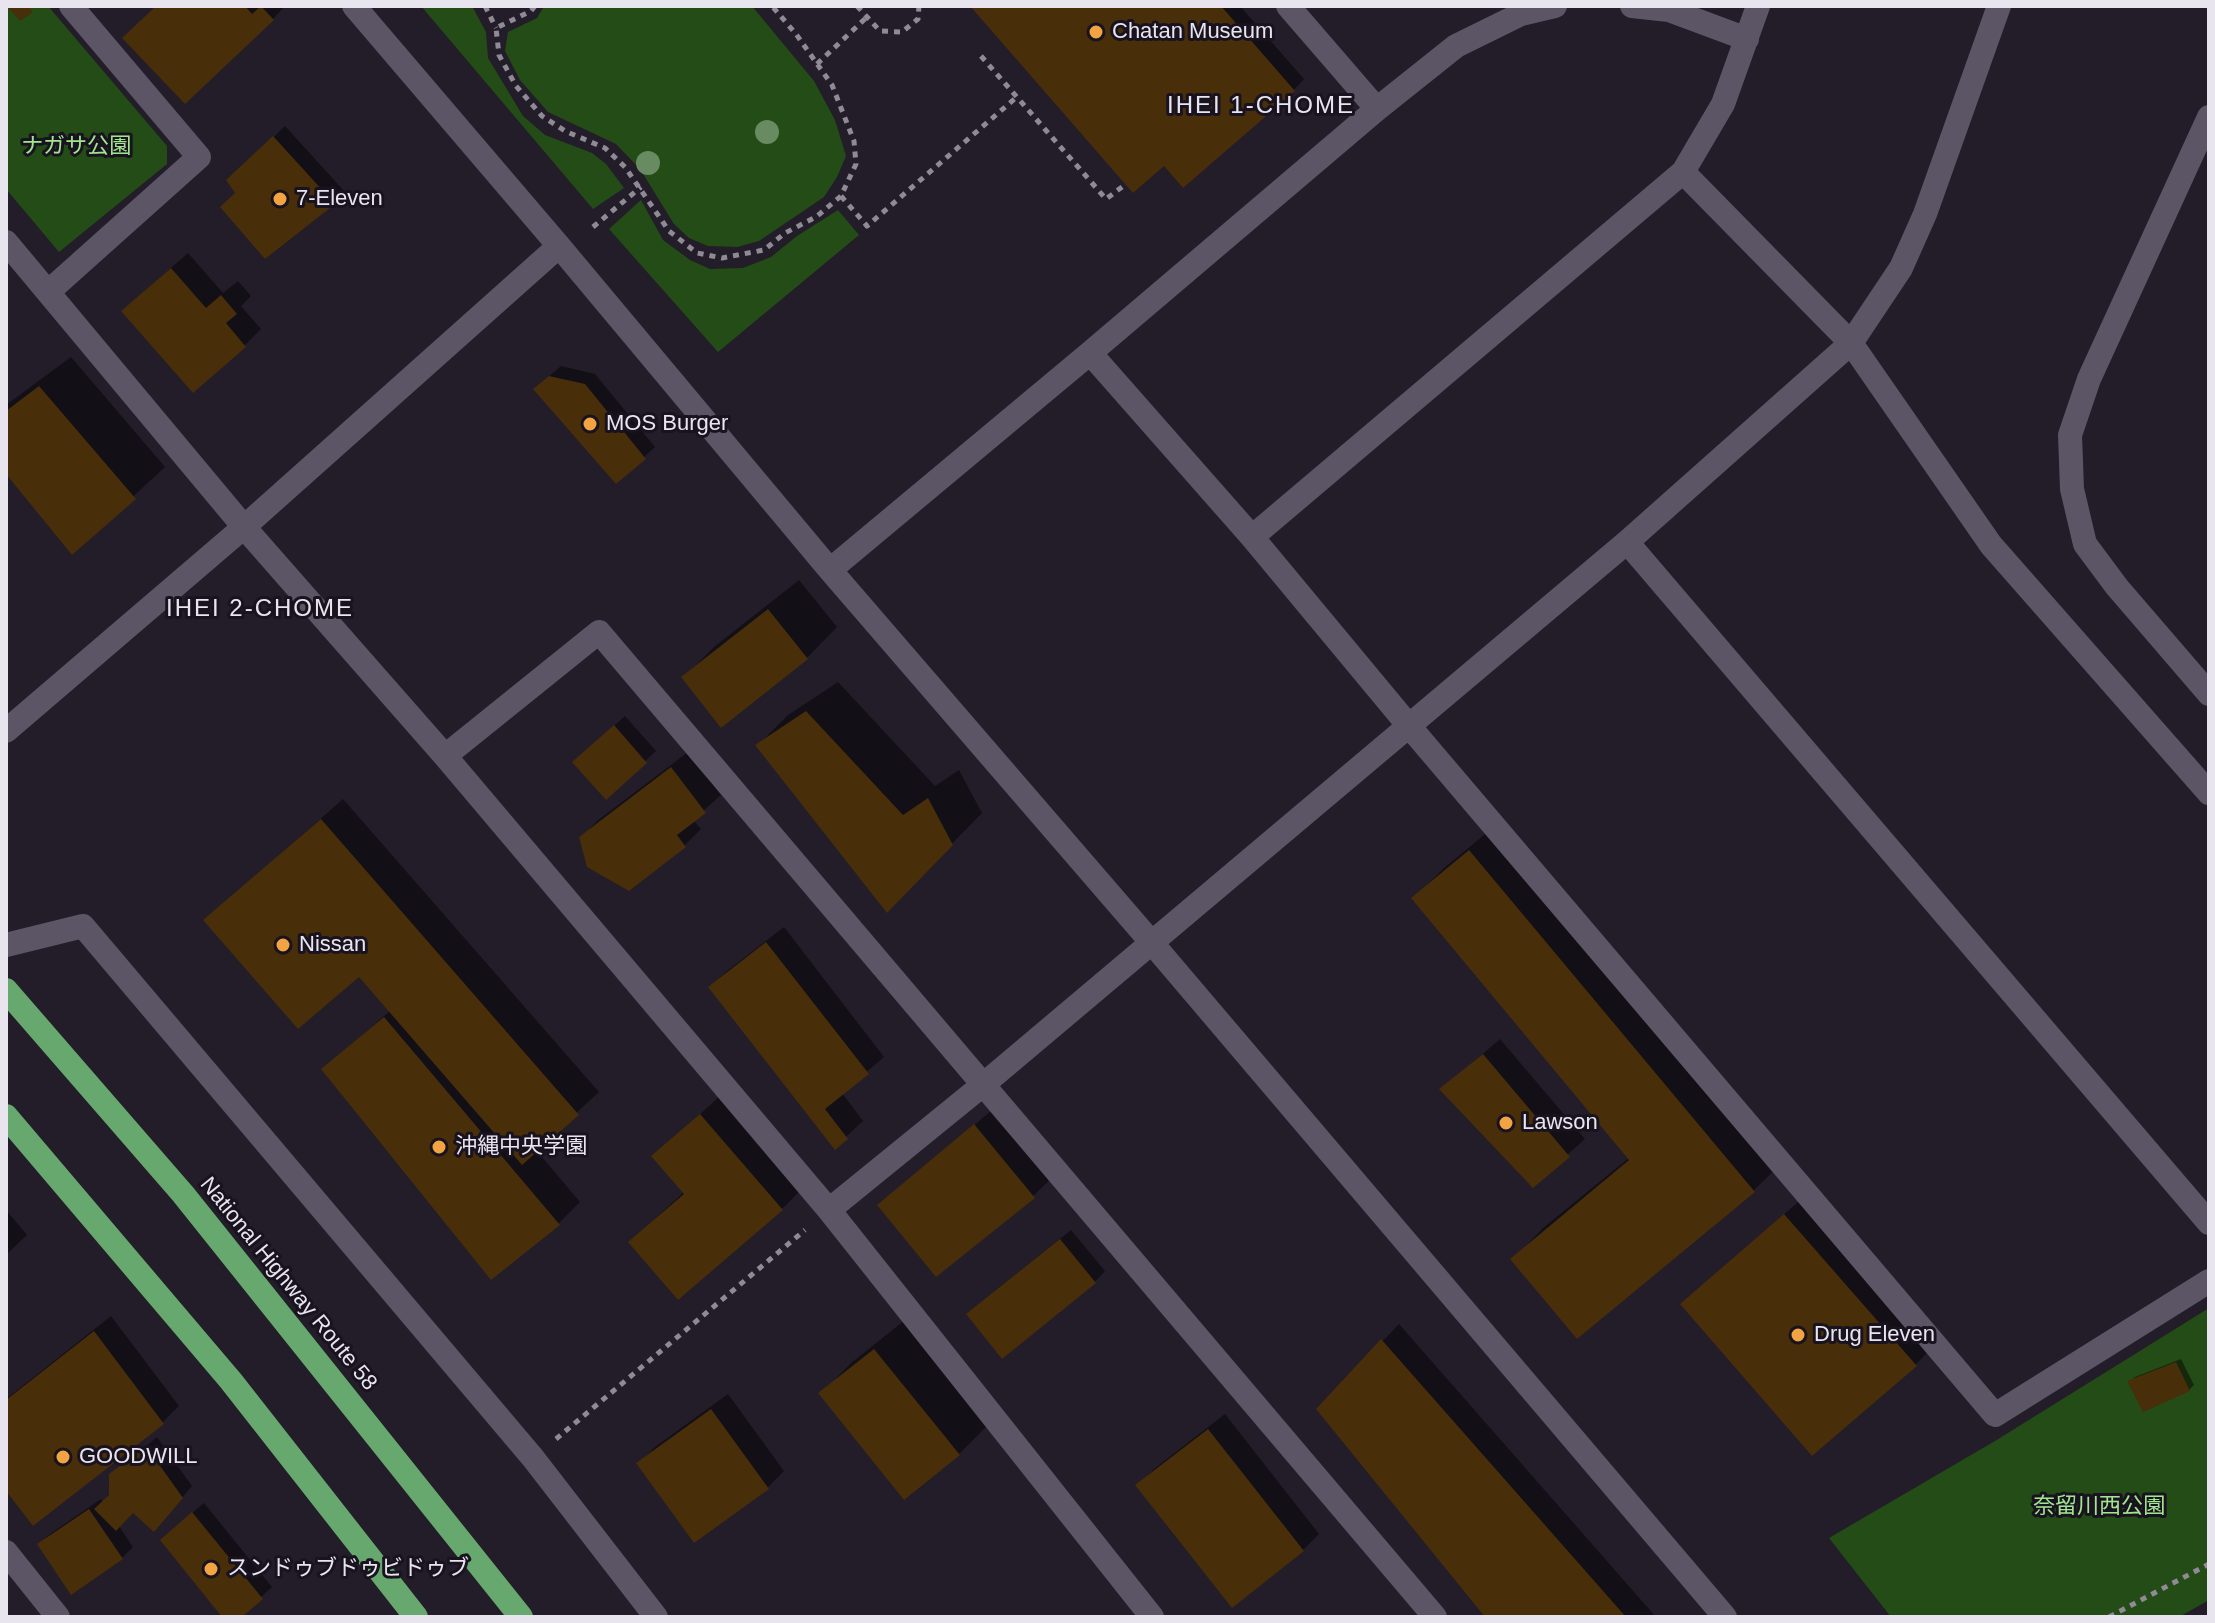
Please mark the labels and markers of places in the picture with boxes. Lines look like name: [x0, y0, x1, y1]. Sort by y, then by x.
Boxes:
place label: Chatan Museum: [1112, 19, 1273, 45]
marker: Chatan Museum: [1087, 23, 1105, 41]
place label: 7-Eleven: [296, 186, 383, 212]
marker: 7-Eleven: [271, 190, 289, 208]
place label: MOS Burger: [606, 411, 728, 437]
marker: MOS Burger: [581, 415, 599, 433]
place label: Nissan: [299, 932, 366, 958]
marker: Nissan: [274, 936, 292, 954]
place label: Lawson: [1522, 1110, 1598, 1136]
marker: Lawson: [1497, 1114, 1515, 1132]
place label: 沖縄中央学園: [455, 1134, 587, 1160]
marker: 沖縄中央学園: [430, 1138, 448, 1156]
place label: Drug Eleven: [1814, 1322, 1935, 1348]
marker: Drug Eleven: [1789, 1326, 1807, 1344]
place label: GOODWILL: [79, 1444, 198, 1470]
marker: GOODWILL: [54, 1448, 72, 1466]
place label: スンドゥブドゥビドゥブ: [227, 1556, 469, 1582]
marker: スンドゥブドゥビドゥブ: [202, 1560, 220, 1578]

